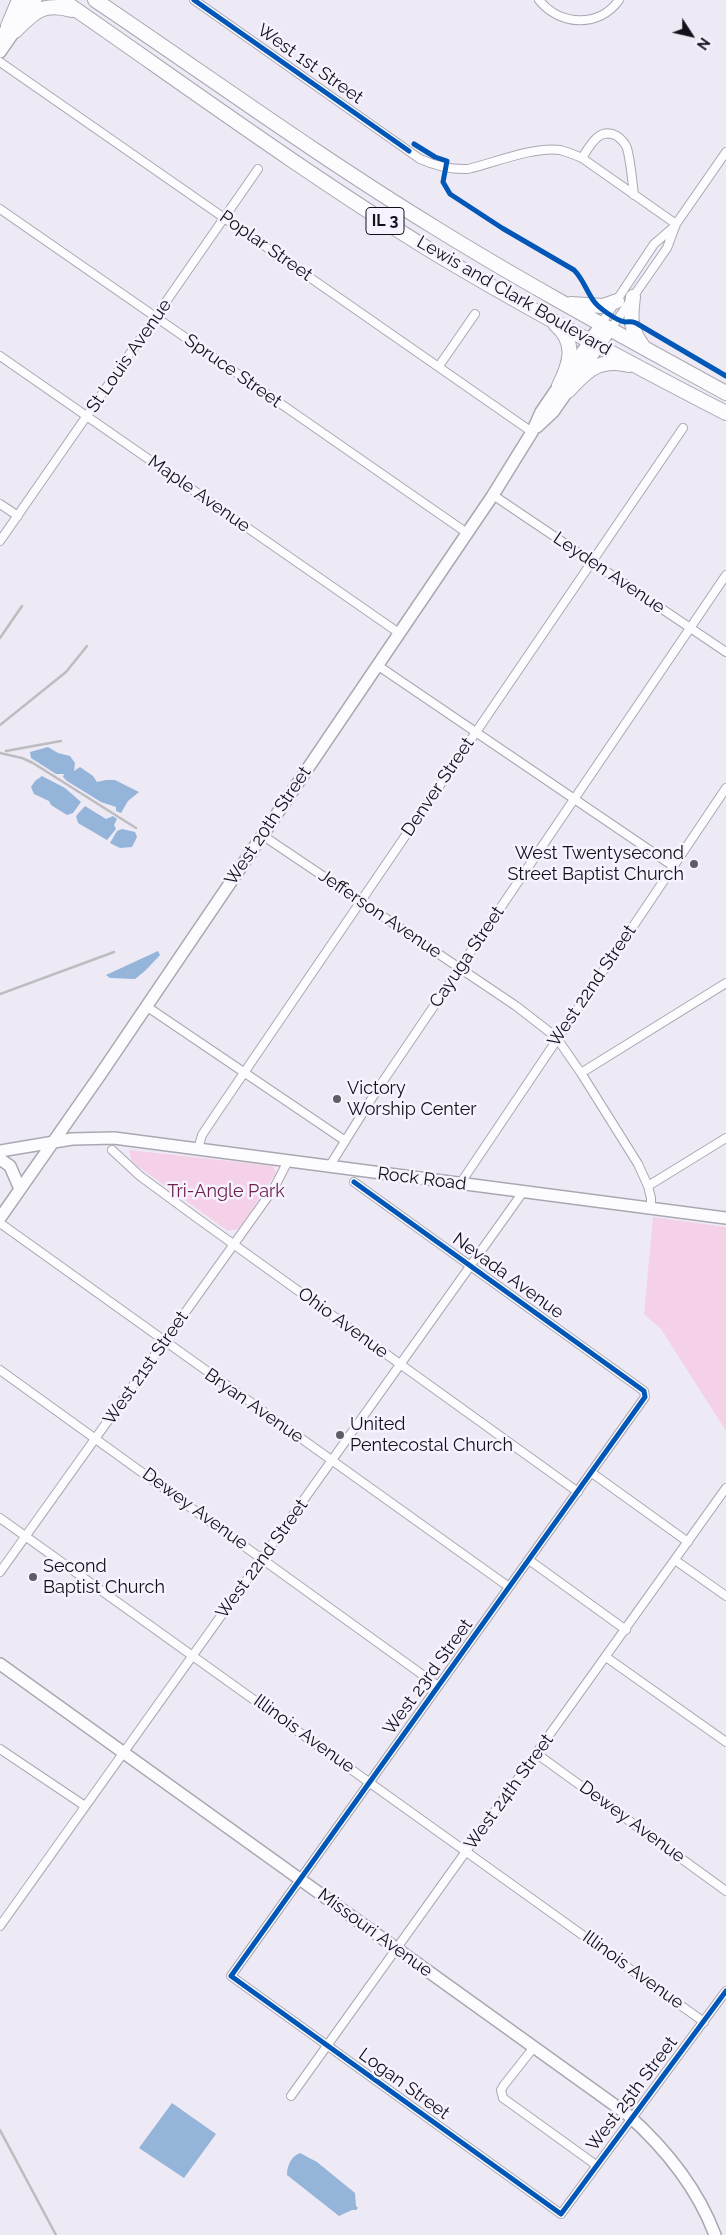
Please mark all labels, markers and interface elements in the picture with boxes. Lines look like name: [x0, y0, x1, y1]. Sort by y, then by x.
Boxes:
north arrow: [666, 10, 716, 60]
street label: West 1st Street: [253, 19, 367, 109]
text: N: [694, 35, 713, 53]
street label: Poplar Street: [215, 206, 317, 286]
road number: IL 3: [366, 208, 404, 235]
street label: Lewis and Clark Boulevard: [413, 231, 615, 361]
street label: St Louis Avenue: [82, 295, 176, 417]
street label: Spruce Street: [180, 329, 286, 413]
street label: Maple Avenue: [144, 451, 254, 537]
street label: Leyden Avenue: [549, 528, 669, 618]
street label: Denver Street: [397, 734, 479, 840]
street label: West 20th Street: [220, 762, 316, 890]
place label: West Twentysecond Street Baptist Church: [508, 843, 684, 886]
marker: West Twentysecond Street Baptist Church: [688, 858, 700, 870]
street label: Jefferson Avenue: [314, 865, 446, 963]
street label: Cayuga Street: [425, 902, 509, 1012]
street label: West 22nd Street: [543, 921, 641, 1051]
place label: Victory Worship Center: [347, 1078, 477, 1120]
marker: Victory Worship Center: [331, 1093, 343, 1105]
street label: Rock Road: [376, 1163, 468, 1195]
park label: Tri-Angle Park: [167, 1181, 285, 1203]
street label: Nevada Avenue: [448, 1228, 568, 1324]
street label: Ohio Avenue: [294, 1283, 392, 1363]
street label: West 21st Street: [99, 1307, 193, 1429]
street label: Bryan Avenue: [200, 1364, 308, 1448]
place label: United Pentecostal Church: [350, 1414, 513, 1456]
marker: United Pentecostal Church: [334, 1429, 346, 1441]
street label: Dewey Avenue: [138, 1463, 252, 1555]
street label: West 22nd Street: [211, 1495, 313, 1623]
place label: Second Baptist Church: [43, 1556, 165, 1598]
marker: Second Baptist Church: [27, 1571, 39, 1583]
street label: West 23rd Street: [379, 1615, 477, 1739]
street label: Illinois Avenue: [249, 1690, 359, 1778]
street label: West 24th Street: [460, 1730, 558, 1854]
street label: Dewey Avenue: [575, 1776, 689, 1868]
street label: Missouri Avenue: [313, 1884, 437, 1982]
street label: Illinois Avenue: [578, 1926, 688, 2014]
street label: West 25th Street: [582, 2033, 682, 2155]
street label: Logan Street: [354, 2044, 454, 2124]

